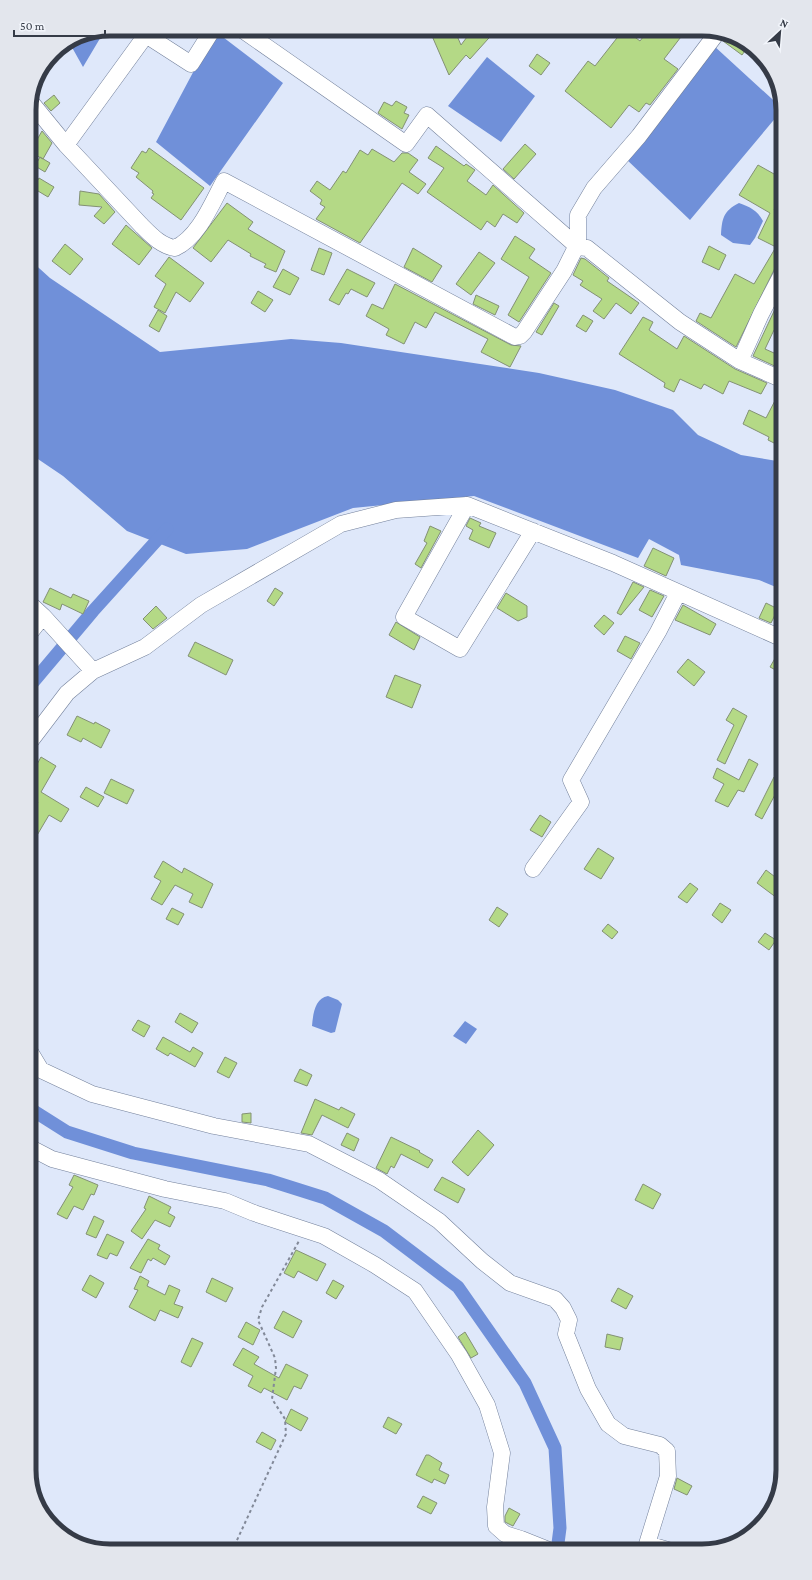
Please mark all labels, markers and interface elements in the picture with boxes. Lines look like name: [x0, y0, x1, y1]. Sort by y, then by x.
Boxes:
scale bar: [14, 12, 105, 38]
north arrow: [760, 12, 800, 52]
text: N: [778, 16, 791, 30]
text: 50 m: [20, 19, 45, 33]

